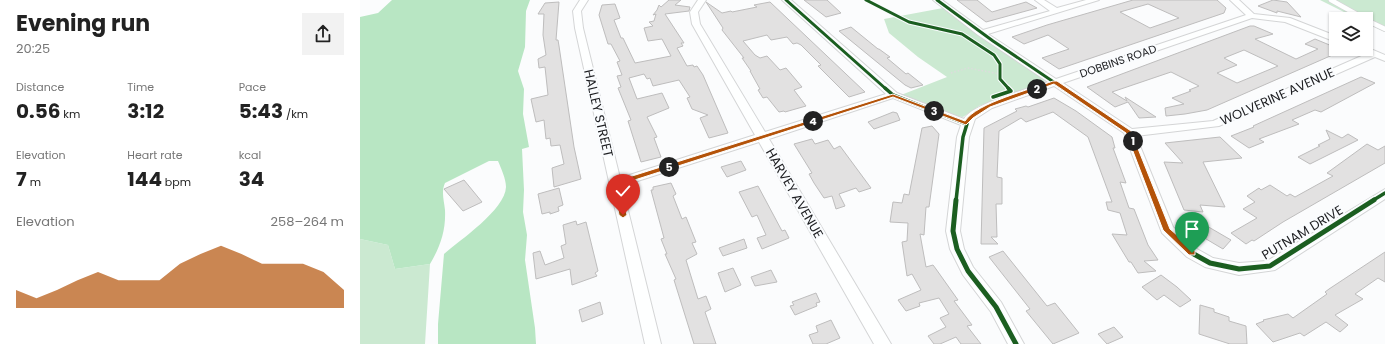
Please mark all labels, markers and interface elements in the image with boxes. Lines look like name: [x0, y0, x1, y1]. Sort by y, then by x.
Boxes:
text: Evening run: [16, 8, 150, 39]
map controls: [1329, 12, 1373, 56]
button: layers: [1329, 12, 1373, 56]
button: share: [302, 13, 344, 55]
text: 20:25: [16, 39, 50, 58]
street label: DOBBINS ROAD: [1077, 40, 1159, 82]
street label: WOLVERINE AVENUE: [1217, 63, 1337, 130]
street label: HALLEY STREET: [579, 67, 618, 159]
text: Distance: [16, 79, 64, 95]
text: Time: [127, 79, 154, 95]
text: Pace: [239, 79, 266, 95]
pin: 2: [1027, 79, 1047, 99]
text: 2: [1034, 81, 1040, 97]
text: 0.56: [16, 97, 60, 125]
text: 3:12: [127, 97, 164, 125]
text: 5:43: [239, 97, 283, 125]
pin: 3: [924, 101, 944, 121]
text: 3: [931, 103, 937, 119]
text: km: [60, 106, 80, 122]
text: /km: [283, 106, 308, 122]
pin: 4: [803, 111, 823, 131]
text: 4: [809, 113, 817, 129]
pin: 1: [1123, 131, 1143, 151]
text: 1: [1131, 133, 1135, 149]
street label: HARVEY AVENUE: [761, 145, 828, 242]
text: Elevation: [16, 147, 66, 163]
text: Heart rate: [127, 147, 183, 163]
text: kcal: [239, 147, 261, 163]
pin: 5: [659, 157, 679, 177]
text: 5: [665, 159, 673, 175]
text: 7: [16, 165, 27, 193]
text: 144: [127, 165, 162, 193]
text: 34: [239, 165, 264, 193]
text: m: [27, 174, 41, 190]
text: bpm: [162, 174, 191, 190]
pin: [606, 174, 640, 215]
icon: check: [612, 180, 634, 202]
street label: PUTNAM DRIVE: [1258, 201, 1346, 264]
text: Elevation: [16, 212, 75, 231]
text: 258–264 m: [271, 212, 344, 231]
pin: [1175, 212, 1209, 253]
icon: arrive: [1181, 218, 1203, 240]

